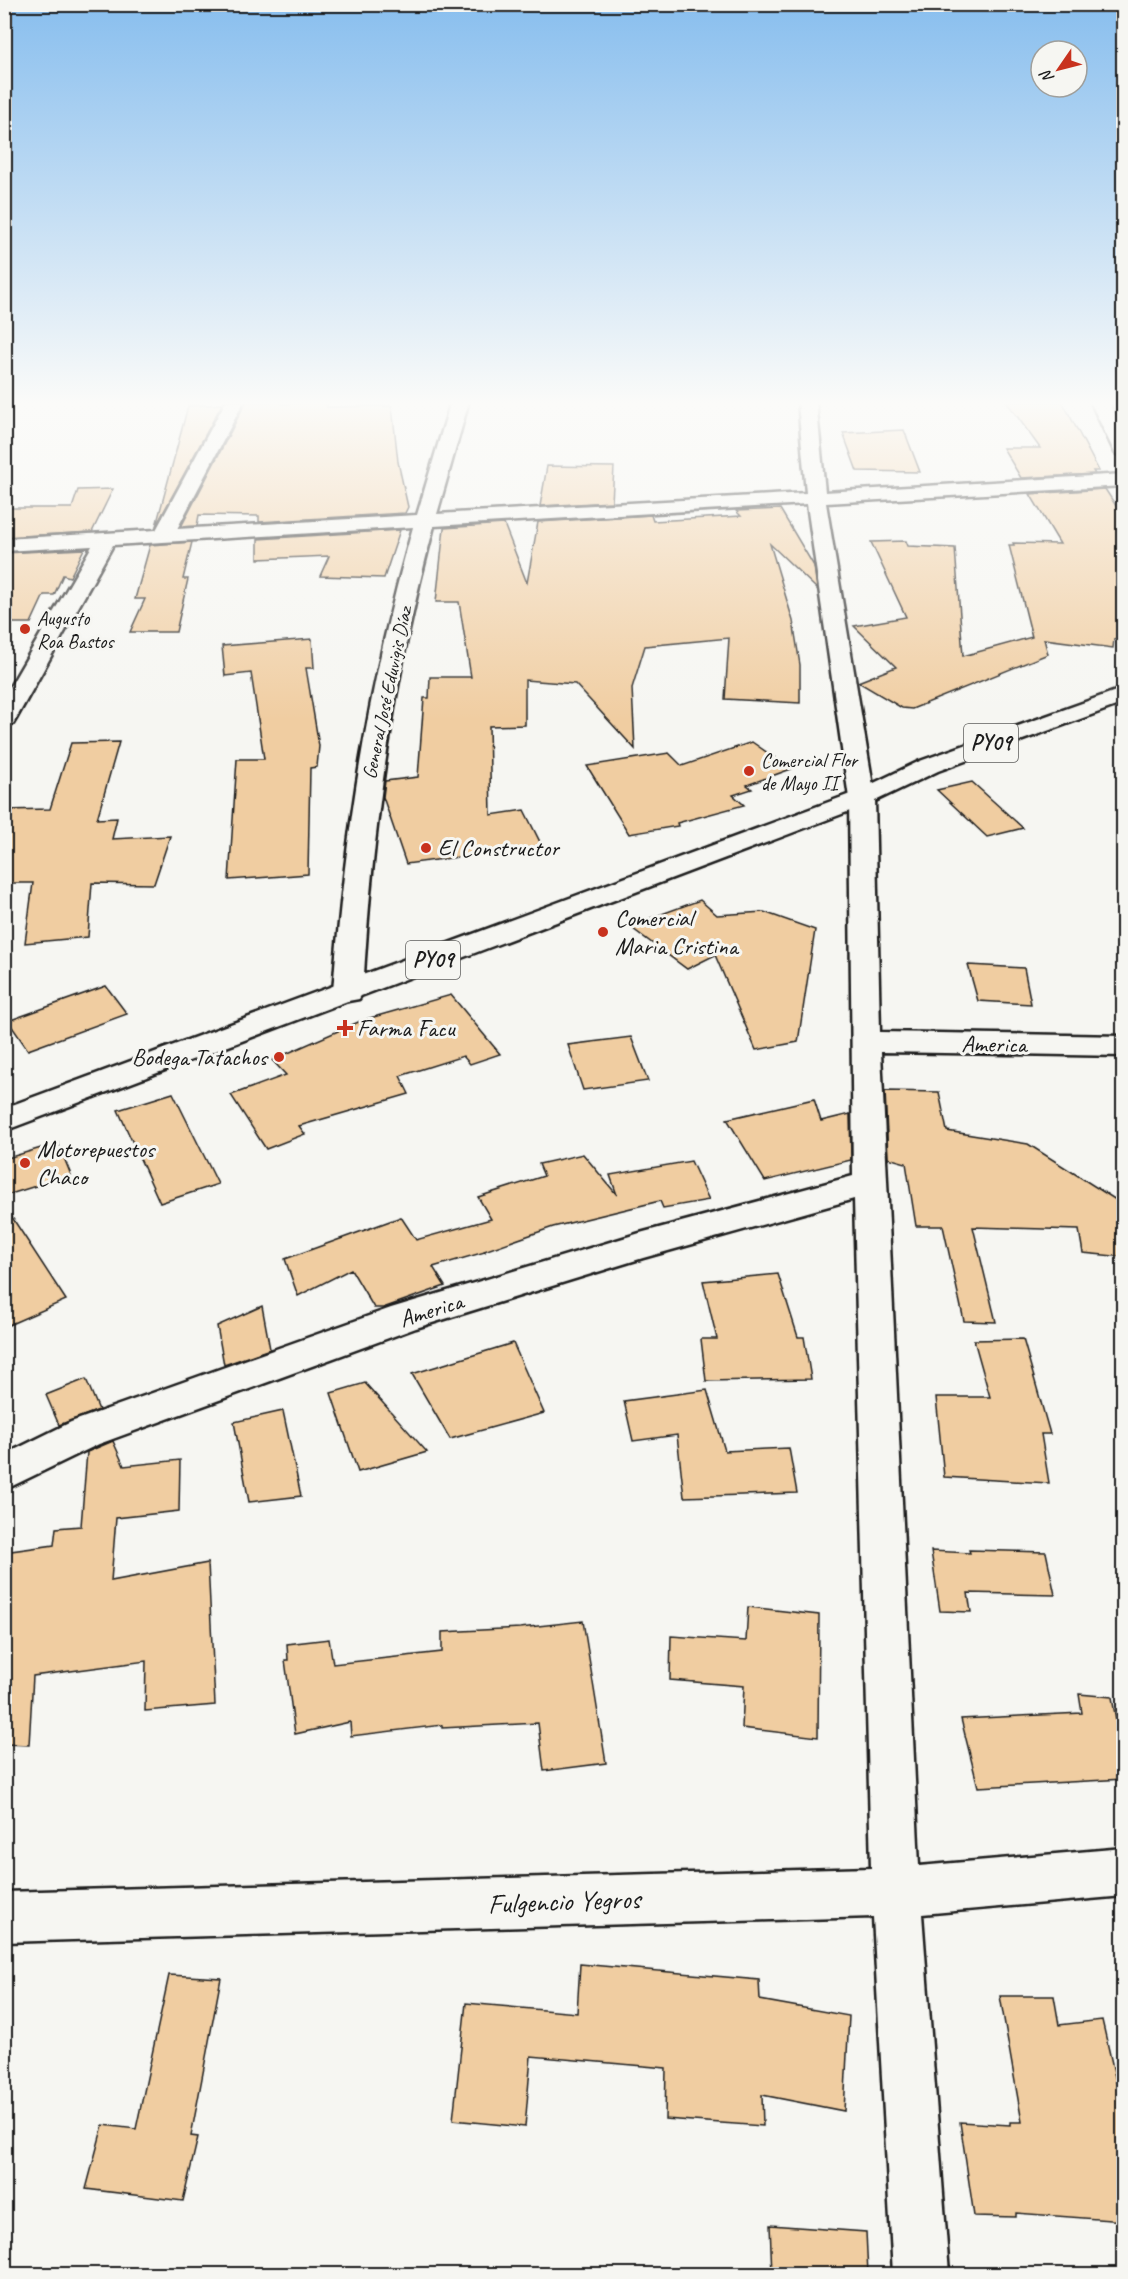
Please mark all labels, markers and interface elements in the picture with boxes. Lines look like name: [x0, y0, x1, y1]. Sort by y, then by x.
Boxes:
north arrow: [1029, 39, 1089, 99]
text: N: [1035, 65, 1059, 87]
street label: General José Eduvigis Díaz: [357, 602, 418, 781]
place label: Augusto Roa Bastos: [37, 606, 115, 654]
marker: Augusto Roa Bastos: [18, 622, 32, 636]
road number: PY09: [964, 724, 1018, 762]
place label: Comercial Flor de Mayo II: [761, 748, 859, 796]
marker: Comercial Flor de Mayo II: [742, 764, 756, 778]
place label: El Constructor: [438, 833, 561, 863]
marker: El Constructor: [419, 841, 433, 855]
place label: Comercial Maria Cristina: [615, 903, 740, 961]
marker: Comercial Maria Cristina: [596, 925, 610, 939]
road number: PY09: [406, 941, 460, 979]
place label: Farma Facu: [357, 1013, 457, 1043]
marker: Farma Facu: [338, 1021, 352, 1035]
street label: America: [961, 1028, 1029, 1060]
place label: Bodega Tatachos: [132, 1042, 269, 1072]
marker: Bodega Tatachos: [272, 1050, 286, 1064]
place label: Motorepuestos Chaco: [37, 1134, 156, 1192]
marker: Motorepuestos Chaco: [18, 1156, 32, 1170]
street label: America: [395, 1285, 469, 1334]
street label: Fulgencio Yegros: [487, 1881, 643, 1921]

